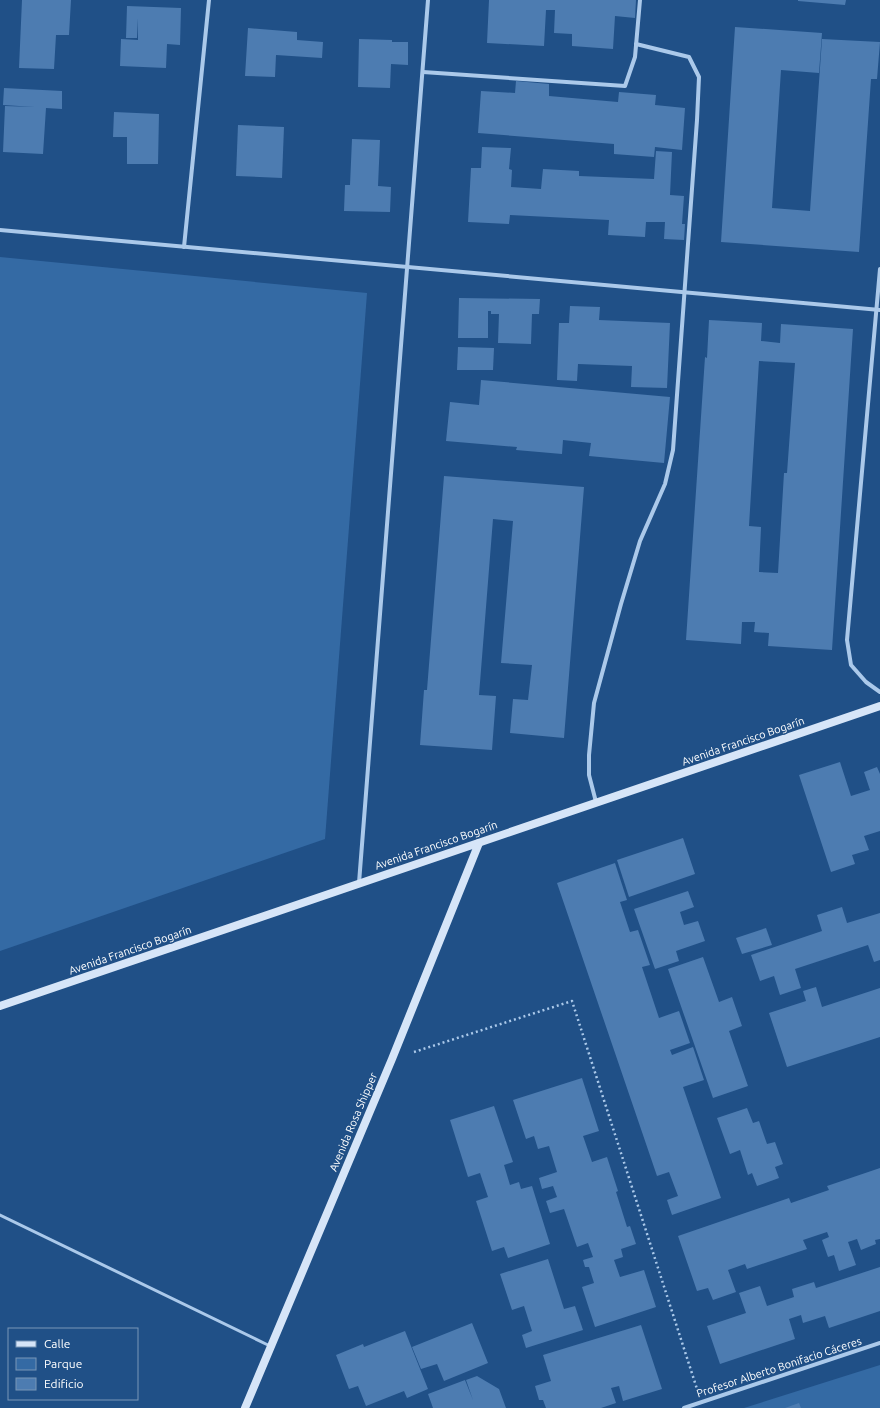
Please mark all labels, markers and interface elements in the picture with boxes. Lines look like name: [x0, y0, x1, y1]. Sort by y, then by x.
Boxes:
street label: Avenida Francisco Bogarín: [680, 714, 806, 768]
street label: Avenida Francisco Bogarín: [373, 818, 499, 872]
street label: Avenida Francisco Bogarín: [67, 923, 193, 977]
street label: Avenida Rosa Shipper: [327, 1070, 380, 1173]
legend: [8, 1328, 138, 1400]
street label: Profesor Alberto Bonifacio Cáceres: [695, 1335, 863, 1399]
text: Calle: [44, 1337, 70, 1350]
text: Parque: [44, 1357, 82, 1370]
text: Edificio: [44, 1377, 84, 1390]

